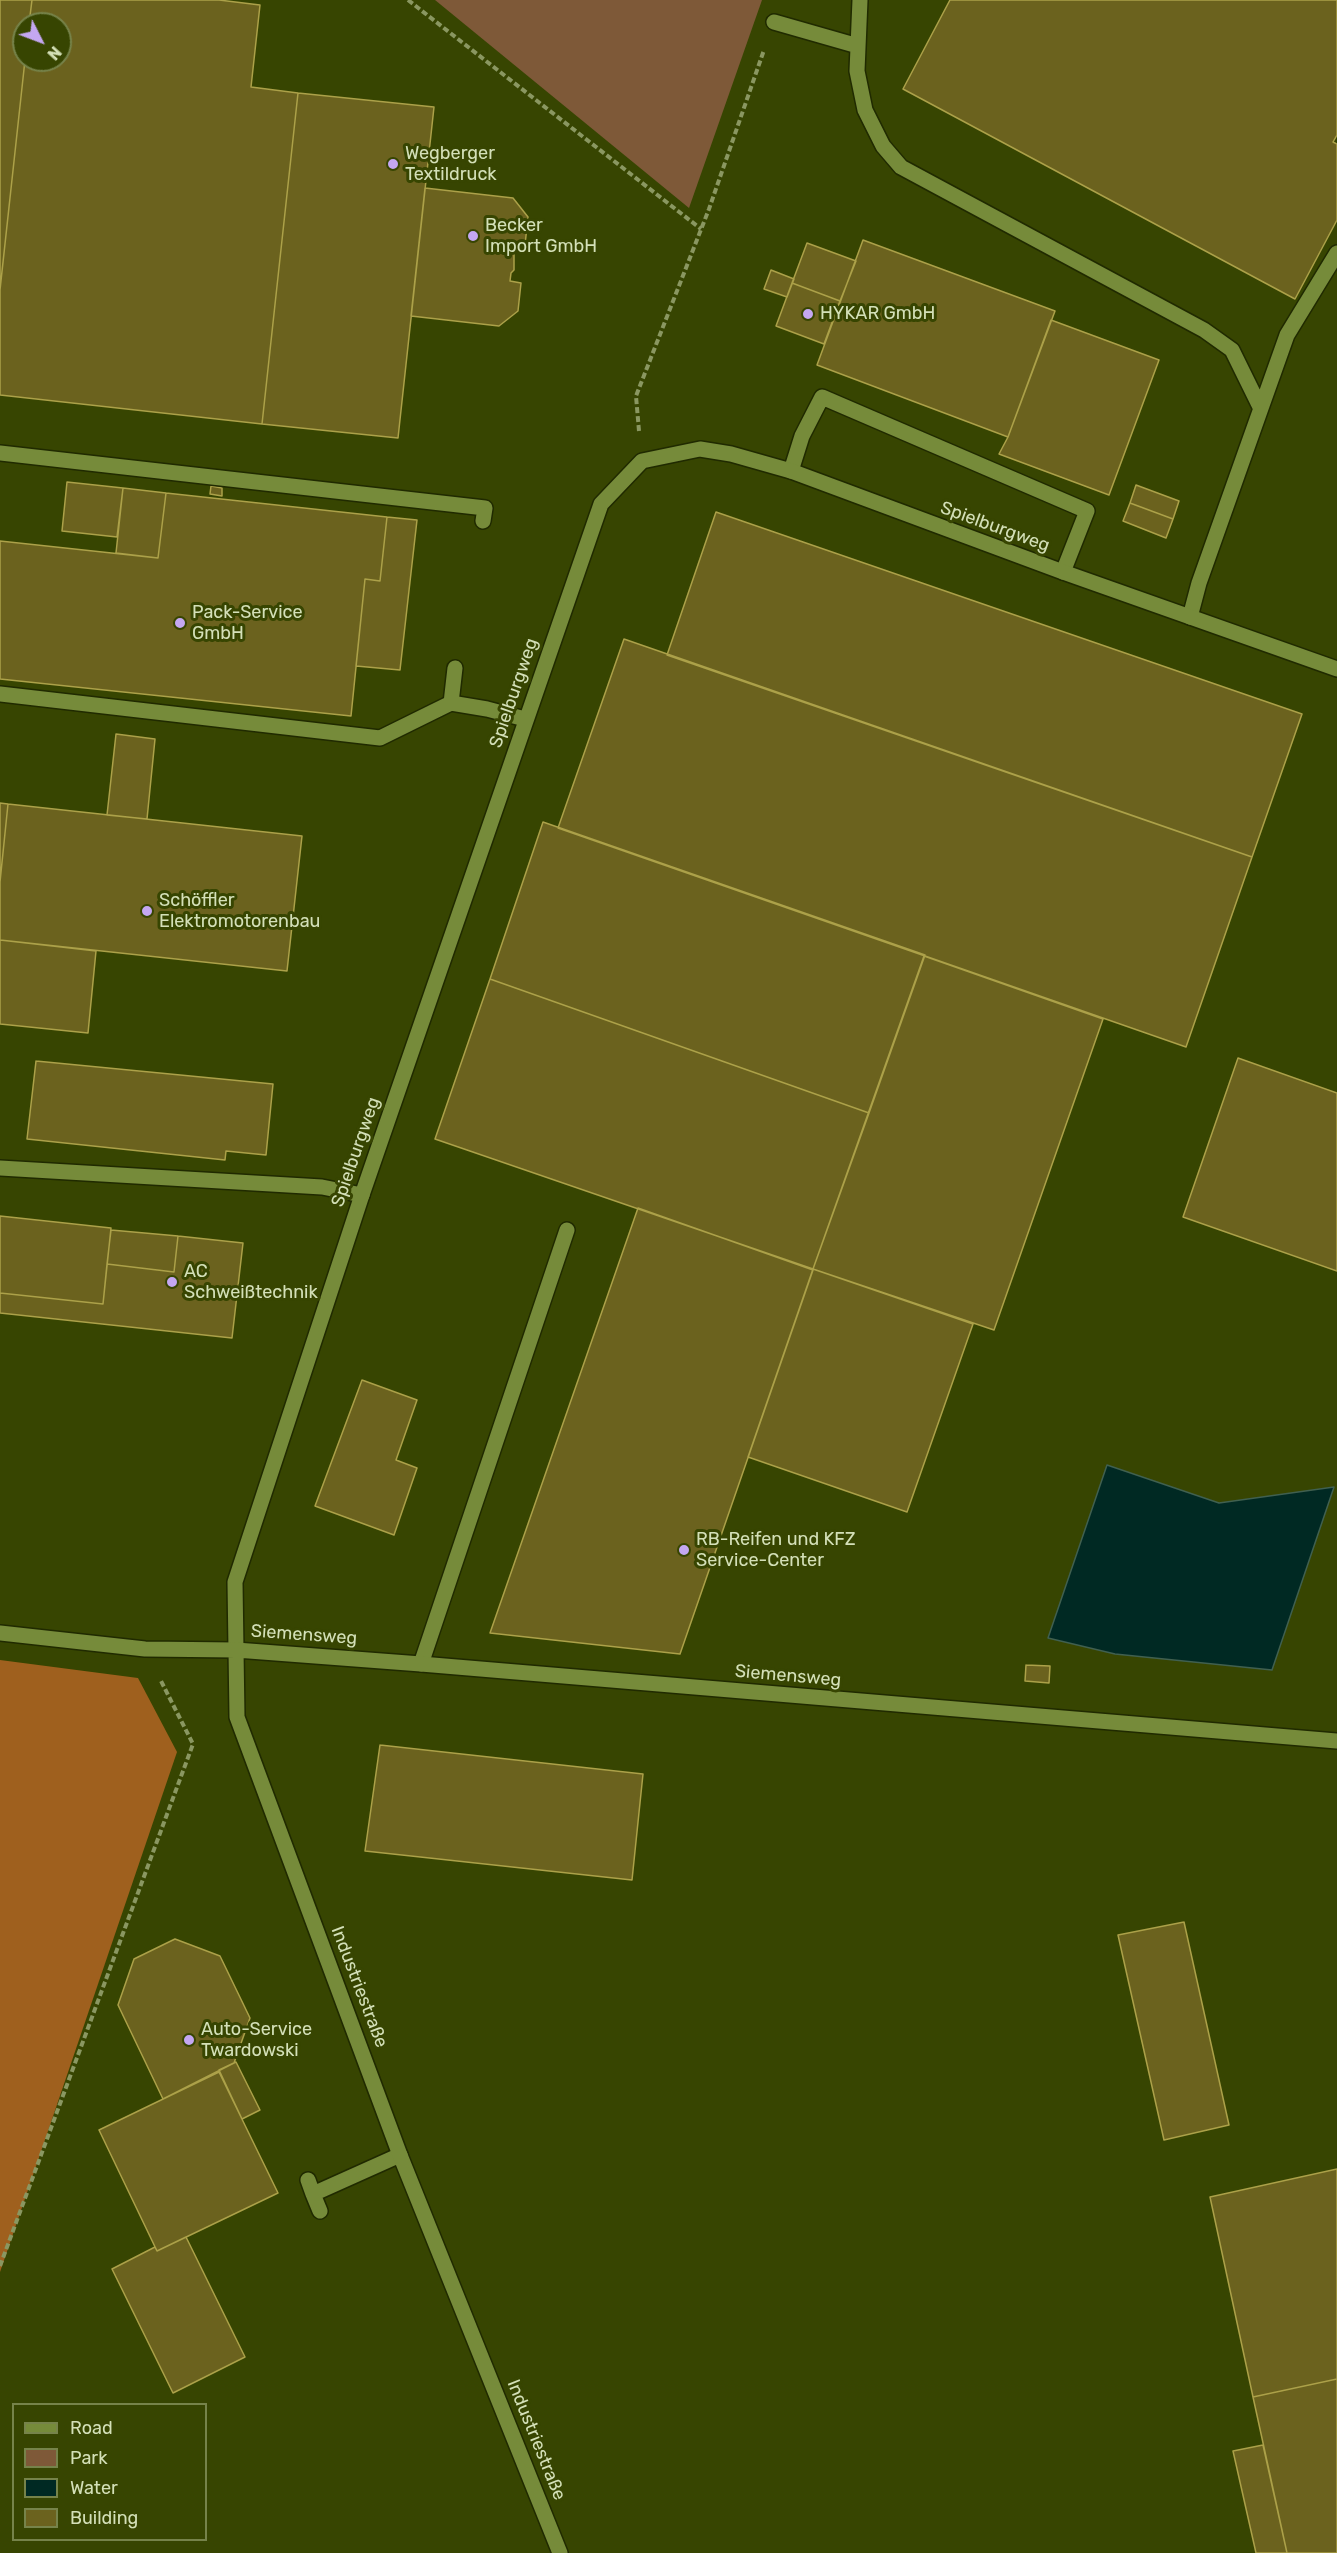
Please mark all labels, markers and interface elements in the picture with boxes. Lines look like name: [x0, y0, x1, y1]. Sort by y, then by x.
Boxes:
north arrow: [12, 12, 72, 72]
text: N: [43, 42, 65, 64]
place label: Wegberger Textildruck: [405, 143, 497, 186]
marker: Wegberger Textildruck: [386, 157, 400, 171]
place label: Becker Import GmbH: [485, 215, 597, 258]
marker: Becker Import GmbH: [466, 229, 480, 243]
place label: HYKAR GmbH: [820, 303, 935, 325]
marker: HYKAR GmbH: [801, 307, 815, 321]
street label: Spielburgweg: [937, 497, 1053, 557]
place label: Pack-Service GmbH: [192, 602, 303, 644]
marker: Pack-Service GmbH: [173, 616, 187, 630]
street label: Spielburgweg: [485, 635, 543, 751]
place label: Schöffler Elektromotorenbau: [159, 890, 320, 932]
marker: Schöffler Elektromotorenbau: [140, 904, 154, 918]
street label: Spielburgweg: [327, 1094, 385, 1210]
place label: AC Schweißtechnik: [184, 1261, 318, 1304]
marker: AC Schweißtechnik: [165, 1275, 179, 1289]
place label: RB-Reifen und KFZ Service-Center: [696, 1529, 856, 1572]
marker: RB-Reifen und KFZ Service-Center: [677, 1543, 691, 1557]
street label: Siemensweg: [250, 1621, 358, 1649]
street label: Siemensweg: [734, 1661, 842, 1691]
street label: Industriestraße: [326, 1923, 392, 2051]
place label: Auto-Service Twardowski: [201, 2019, 312, 2062]
marker: Auto-Service Twardowski: [182, 2033, 196, 2047]
street label: Industriestraße: [502, 2376, 570, 2504]
legend: [12, 2403, 207, 2541]
text: Road: [70, 2417, 113, 2439]
text: Park: [70, 2447, 107, 2469]
text: Water: [70, 2477, 118, 2499]
text: Building: [70, 2507, 138, 2529]

